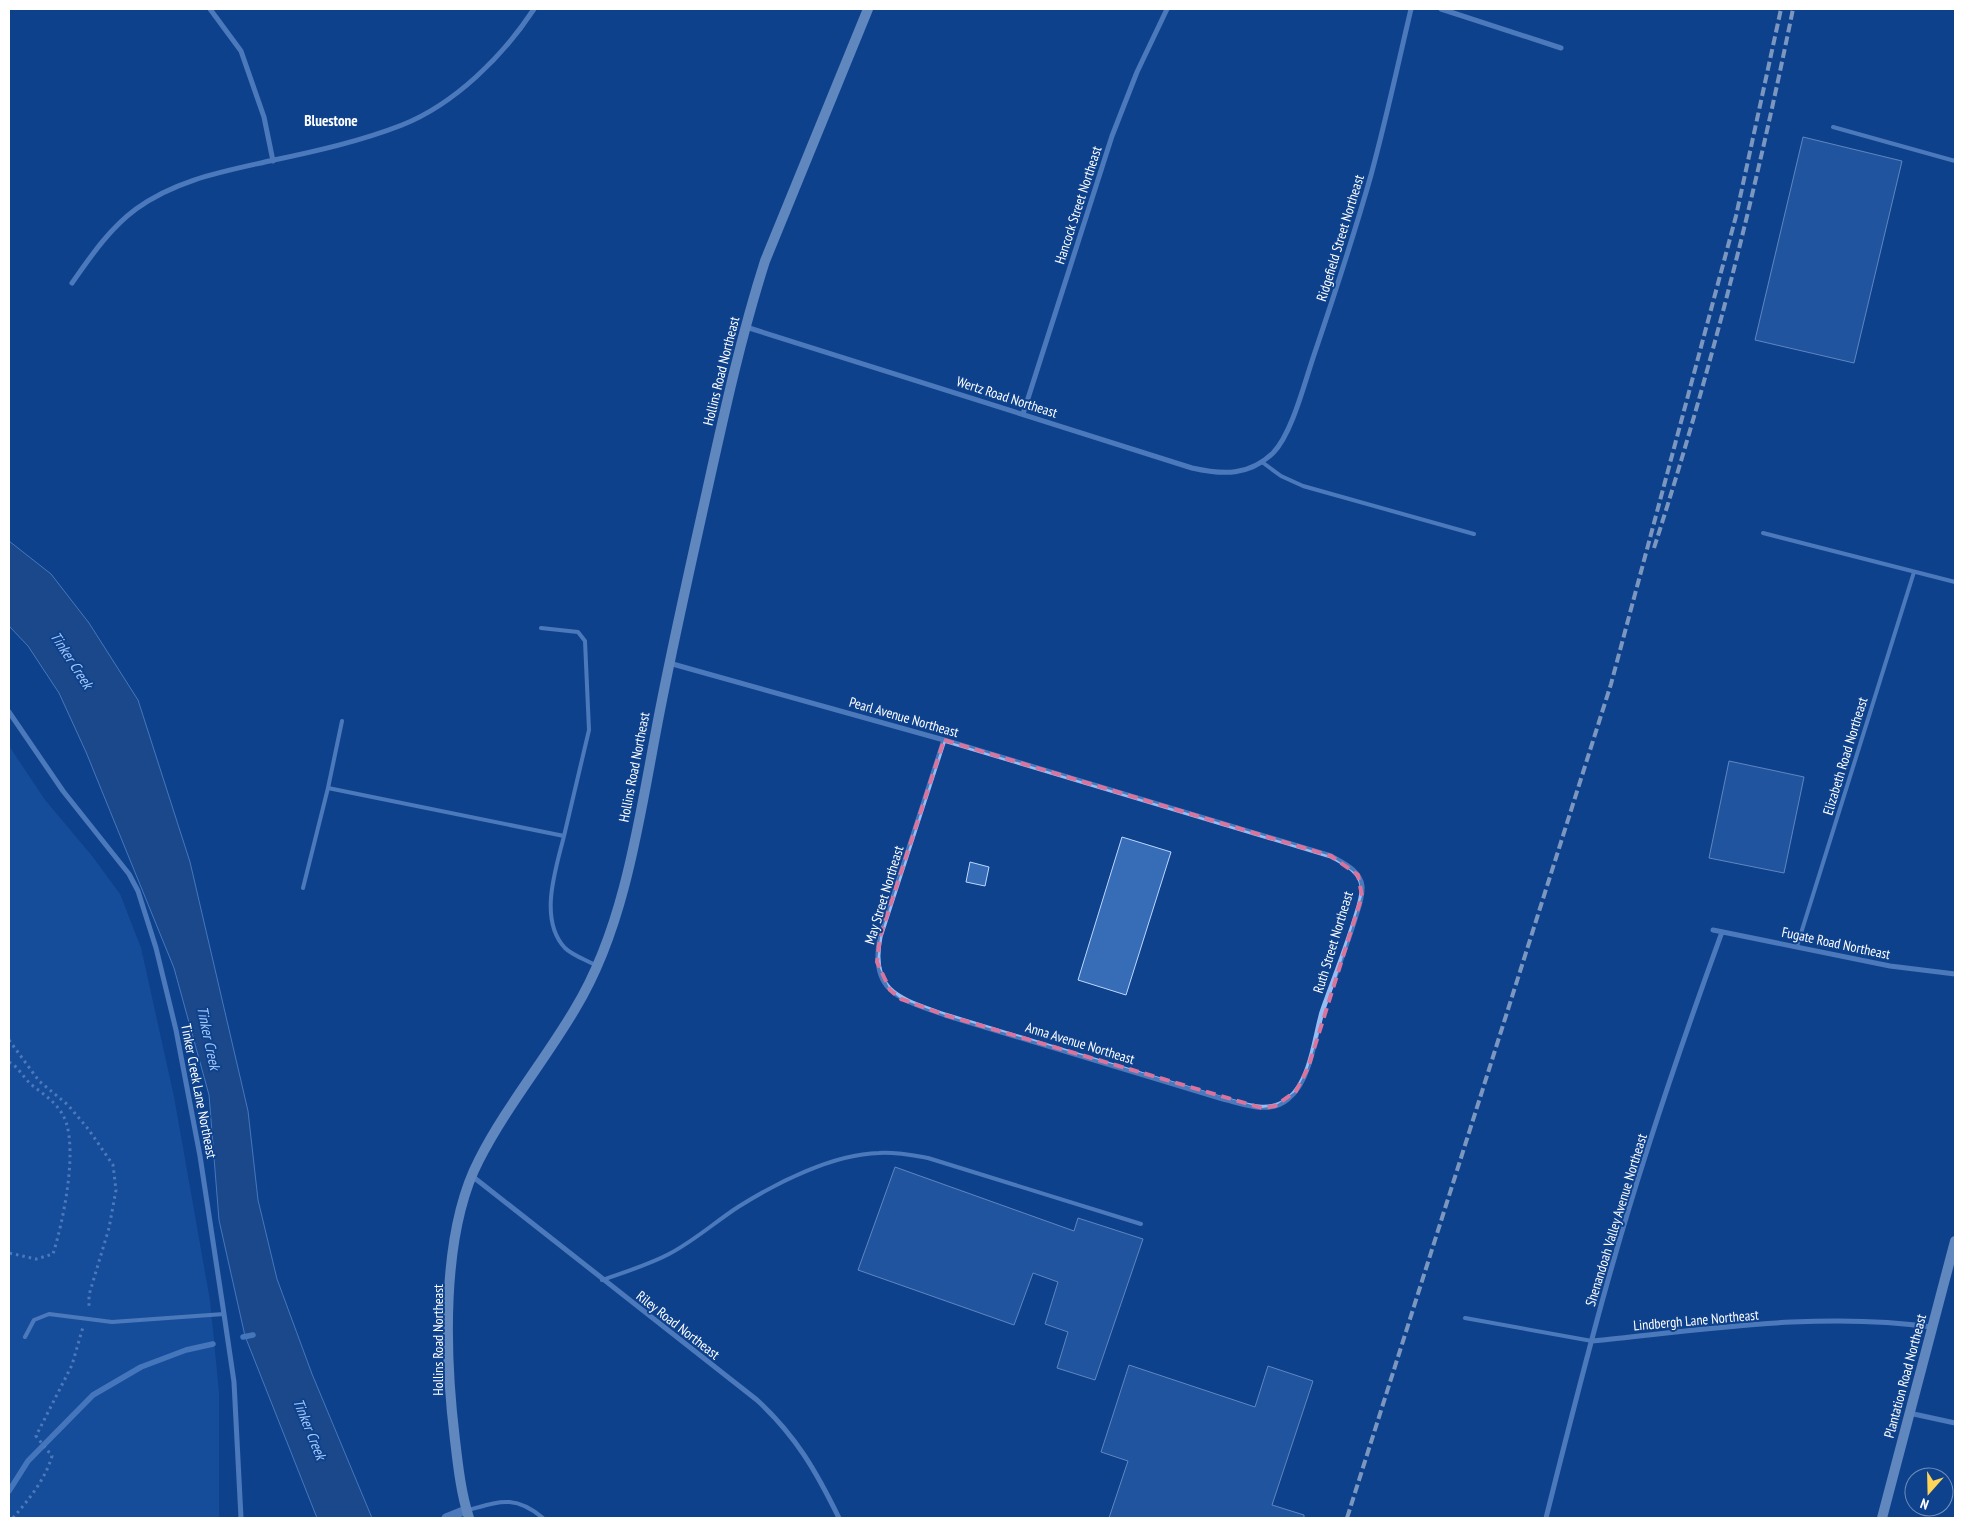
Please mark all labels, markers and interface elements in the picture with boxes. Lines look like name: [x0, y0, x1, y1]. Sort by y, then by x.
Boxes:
district label: Bluestone: [304, 111, 358, 130]
street label: Hancock Street Northeast: [1050, 144, 1106, 266]
street label: Ridgefield Street Northeast: [1312, 172, 1368, 304]
street label: Hollins Road Northeast: [699, 315, 743, 427]
street label: Wertz Road Northeast: [954, 372, 1060, 422]
water label: Tinker Creek: [46, 628, 99, 694]
street label: Pearl Avenue Northeast: [847, 693, 961, 741]
street label: Elizabeth Road Northeast: [1819, 695, 1872, 817]
street label: Hollins Road Northeast: [615, 710, 654, 823]
street label: May Street Northeast: [860, 843, 908, 946]
street label: Ruth Street Northeast: [1309, 889, 1357, 995]
street label: Fugate Road Northeast: [1780, 923, 1892, 963]
water label: Tinker Creek: [193, 1004, 225, 1074]
street label: Anna Avenue Northeast: [1023, 1018, 1137, 1068]
street label: Tinker Creek Lane Northeast: [177, 1022, 221, 1160]
street label: Shenandoah Valley Avenue Northeast: [1581, 1131, 1651, 1308]
street label: Hollins Road Northeast: [429, 1284, 447, 1396]
street label: Riley Road Northeast: [633, 1287, 723, 1363]
street label: Lindbergh Lane Northeast: [1633, 1306, 1760, 1334]
street label: Plantation Road Northeast: [1880, 1312, 1930, 1440]
water label: Tinker Creek: [289, 1396, 332, 1465]
north arrow: [1904, 1467, 1954, 1517]
text: N: [1918, 1494, 1931, 1514]

